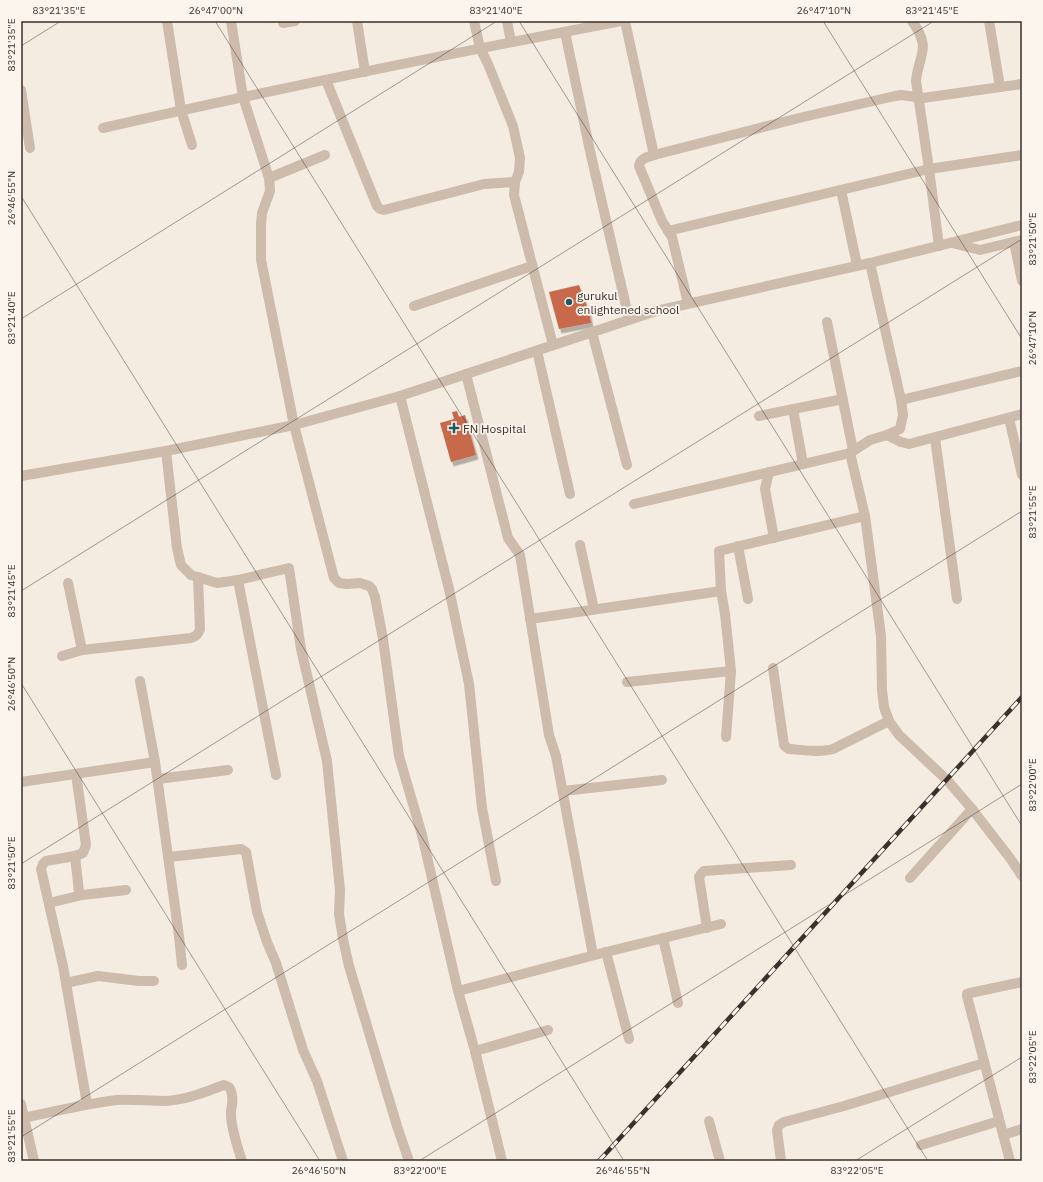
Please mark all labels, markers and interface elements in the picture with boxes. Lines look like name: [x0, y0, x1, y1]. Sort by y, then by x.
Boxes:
text: 83°21'35"E: [32, 4, 86, 17]
text: 26°47'00"N: [189, 4, 243, 17]
text: 83°21'40"E: [469, 4, 523, 17]
text: 26°47'10"N: [797, 4, 851, 17]
text: 83°21'45"E: [905, 4, 959, 17]
text: 83°21'35"E: [5, 18, 18, 72]
text: 26°46'55"N: [5, 171, 18, 225]
text: 83°21'50"E: [1026, 212, 1039, 266]
place label: gurukul enlightened school: [577, 288, 679, 317]
text: 83°21'40"E: [5, 291, 18, 345]
marker: gurukul enlightened school: [564, 297, 574, 307]
text: 26°47'10"N: [1026, 311, 1039, 365]
place label: FN Hospital: [463, 421, 526, 436]
marker: FN Hospital: [448, 422, 460, 434]
text: 83°21'55"E: [1026, 485, 1039, 539]
text: 83°21'45"E: [5, 564, 18, 618]
text: 26°46'50"N: [5, 657, 18, 711]
text: 83°22'00"E: [1026, 758, 1039, 812]
text: 83°21'50"E: [5, 836, 18, 890]
text: 83°22'05"E: [1026, 1030, 1039, 1084]
text: 83°21'55"E: [5, 1109, 18, 1163]
text: 26°46'50"N: [292, 1164, 346, 1177]
text: 83°22'00"E: [393, 1164, 447, 1177]
text: 26°46'55"N: [596, 1164, 650, 1177]
text: 83°22'05"E: [830, 1164, 884, 1177]

